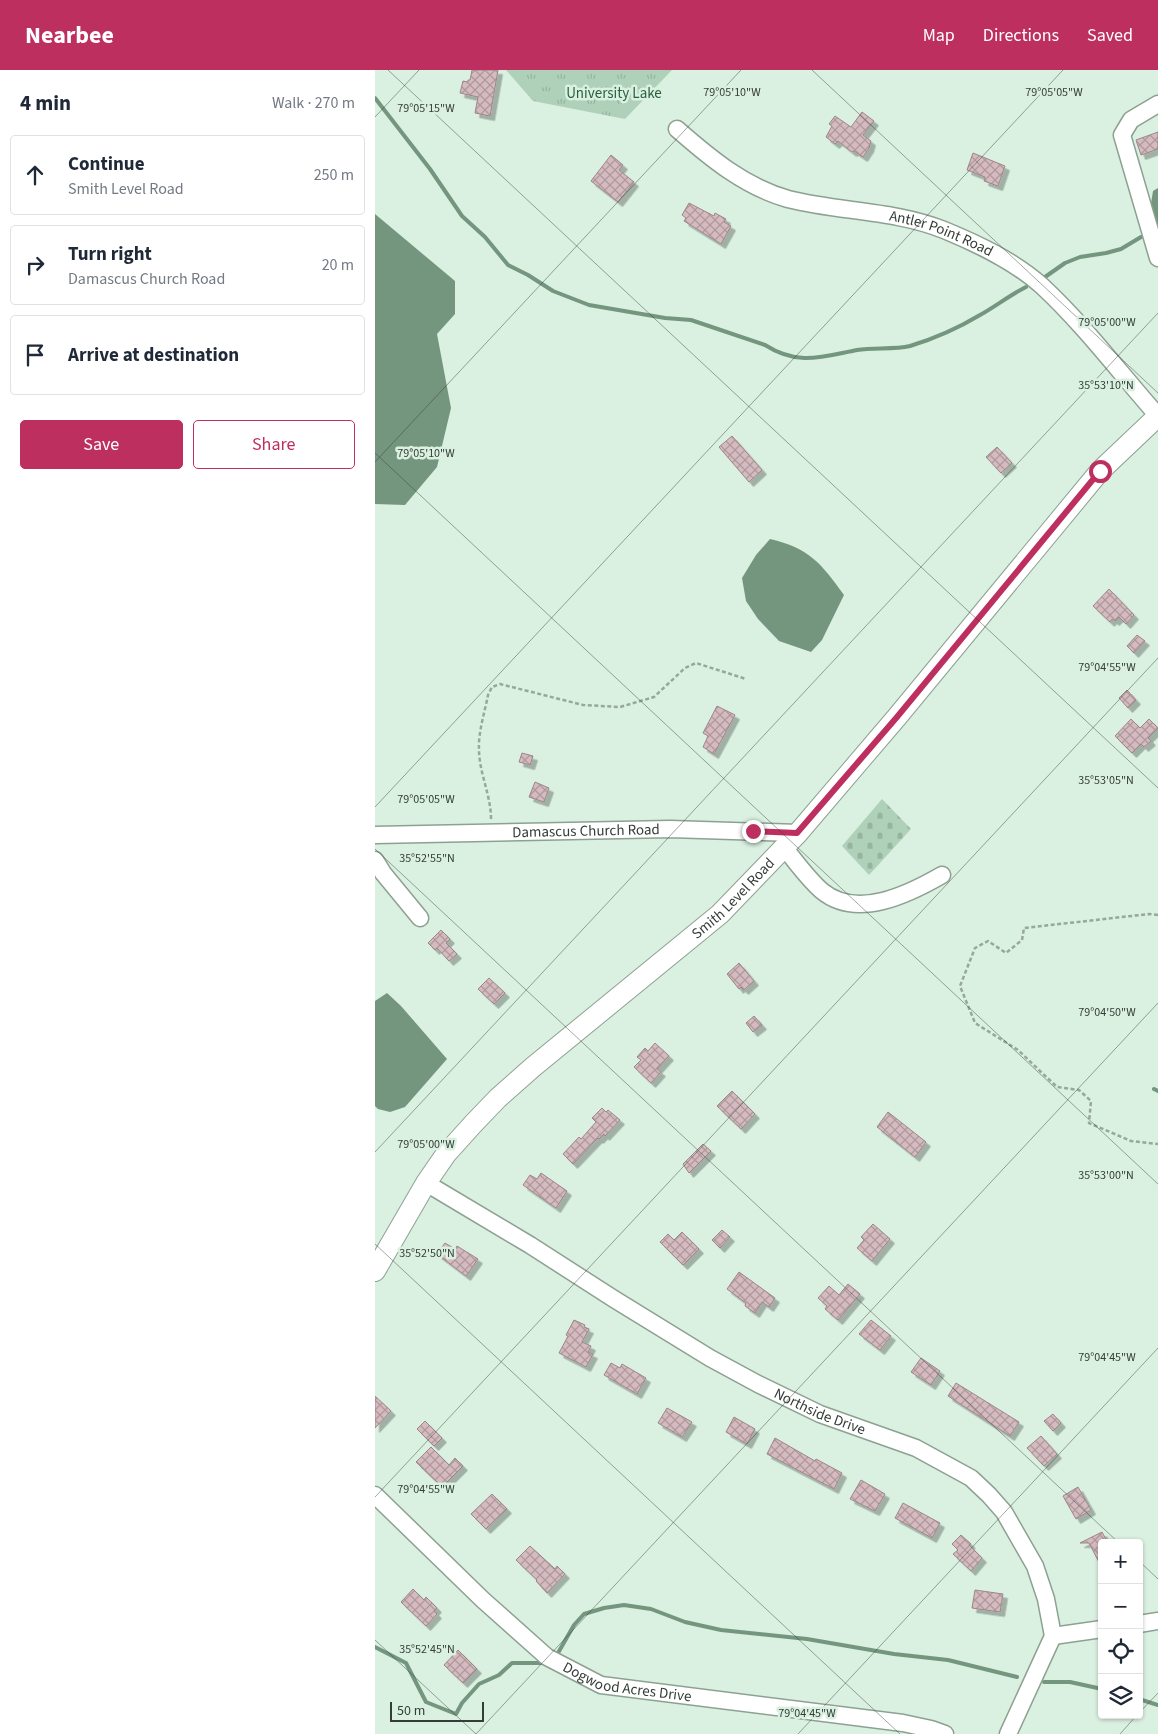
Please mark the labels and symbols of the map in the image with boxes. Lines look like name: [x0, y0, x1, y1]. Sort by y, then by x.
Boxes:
park label: University Lake: [566, 83, 662, 104]
text: 79°05'10"W: [703, 84, 761, 101]
text: 79°05'05"W: [1025, 84, 1083, 101]
text: 79°05'15"W: [397, 100, 455, 117]
street label: Antler Point Road: [888, 206, 997, 262]
text: 79°05'00"W: [1078, 314, 1136, 331]
text: 35°53'10"N: [1078, 377, 1134, 394]
text: 79°05'10"W: [397, 445, 455, 462]
route start: [1089, 460, 1112, 483]
text: 79°04'55"W: [1078, 659, 1136, 676]
text: 35°53'05"N: [1078, 772, 1134, 789]
text: 79°05'05"W: [397, 791, 455, 808]
street label: Damascus Church Road: [512, 819, 660, 843]
route end: [742, 820, 765, 843]
text: 35°52'55"N: [399, 850, 455, 867]
street label: Smith Level Road: [687, 853, 780, 944]
text: 79°04'50"W: [1078, 1004, 1136, 1021]
text: 79°05'00"W: [397, 1136, 455, 1153]
text: 35°53'00"N: [1078, 1167, 1134, 1184]
text: 35°52'50"N: [399, 1245, 455, 1262]
text: 79°04'45"W: [1078, 1349, 1136, 1366]
street label: Northside Drive: [770, 1383, 868, 1440]
text: 79°04'55"W: [397, 1481, 455, 1498]
text: 35°52'45"N: [399, 1641, 455, 1658]
street label: Dogwood Acres Drive: [559, 1657, 693, 1707]
scale bar: [390, 1699, 484, 1722]
text: 79°04'45"W: [778, 1705, 836, 1722]

